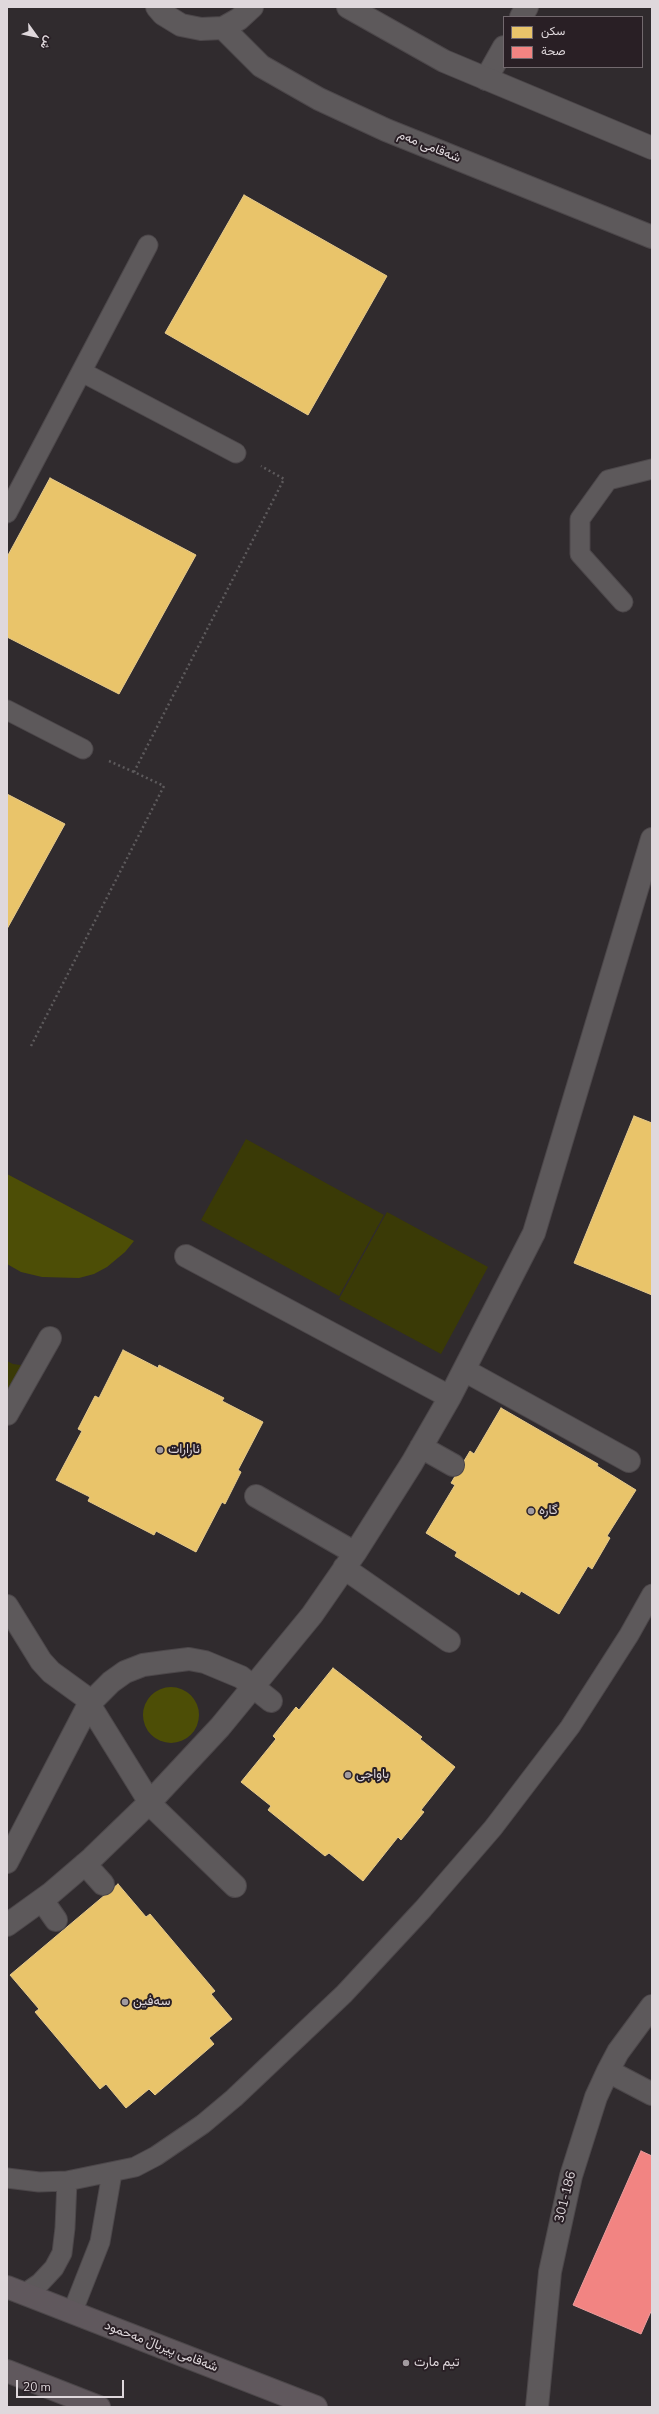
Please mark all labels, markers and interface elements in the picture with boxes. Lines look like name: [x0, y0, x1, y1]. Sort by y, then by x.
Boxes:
north arrow: [16, 16, 56, 56]
legend: [503, 16, 643, 68]
text: سكن: [541, 23, 565, 39]
text: ش: [37, 33, 56, 52]
text: صحة: [541, 43, 565, 59]
street label: شەقامی مەم: [395, 127, 463, 167]
place label: ئارارات: [168, 1442, 200, 1458]
marker: ئارارات: [155, 1445, 165, 1455]
place label: گارە: [539, 1503, 558, 1519]
marker: گارە: [526, 1506, 536, 1516]
place label: باواجی: [356, 1767, 389, 1783]
marker: باواجی: [343, 1770, 353, 1780]
place label: سەفین: [133, 1994, 170, 2010]
marker: سەفین: [120, 1997, 130, 2007]
street label: 301-186: [552, 2170, 580, 2224]
street label: شەقامی پیرباڵ مەحمود: [102, 2318, 220, 2376]
place label: تيم مارت: [414, 2355, 459, 2371]
marker: تيم مارت: [401, 2358, 411, 2368]
scale bar: [18, 2372, 126, 2398]
text: 20 m: [23, 2379, 51, 2395]

